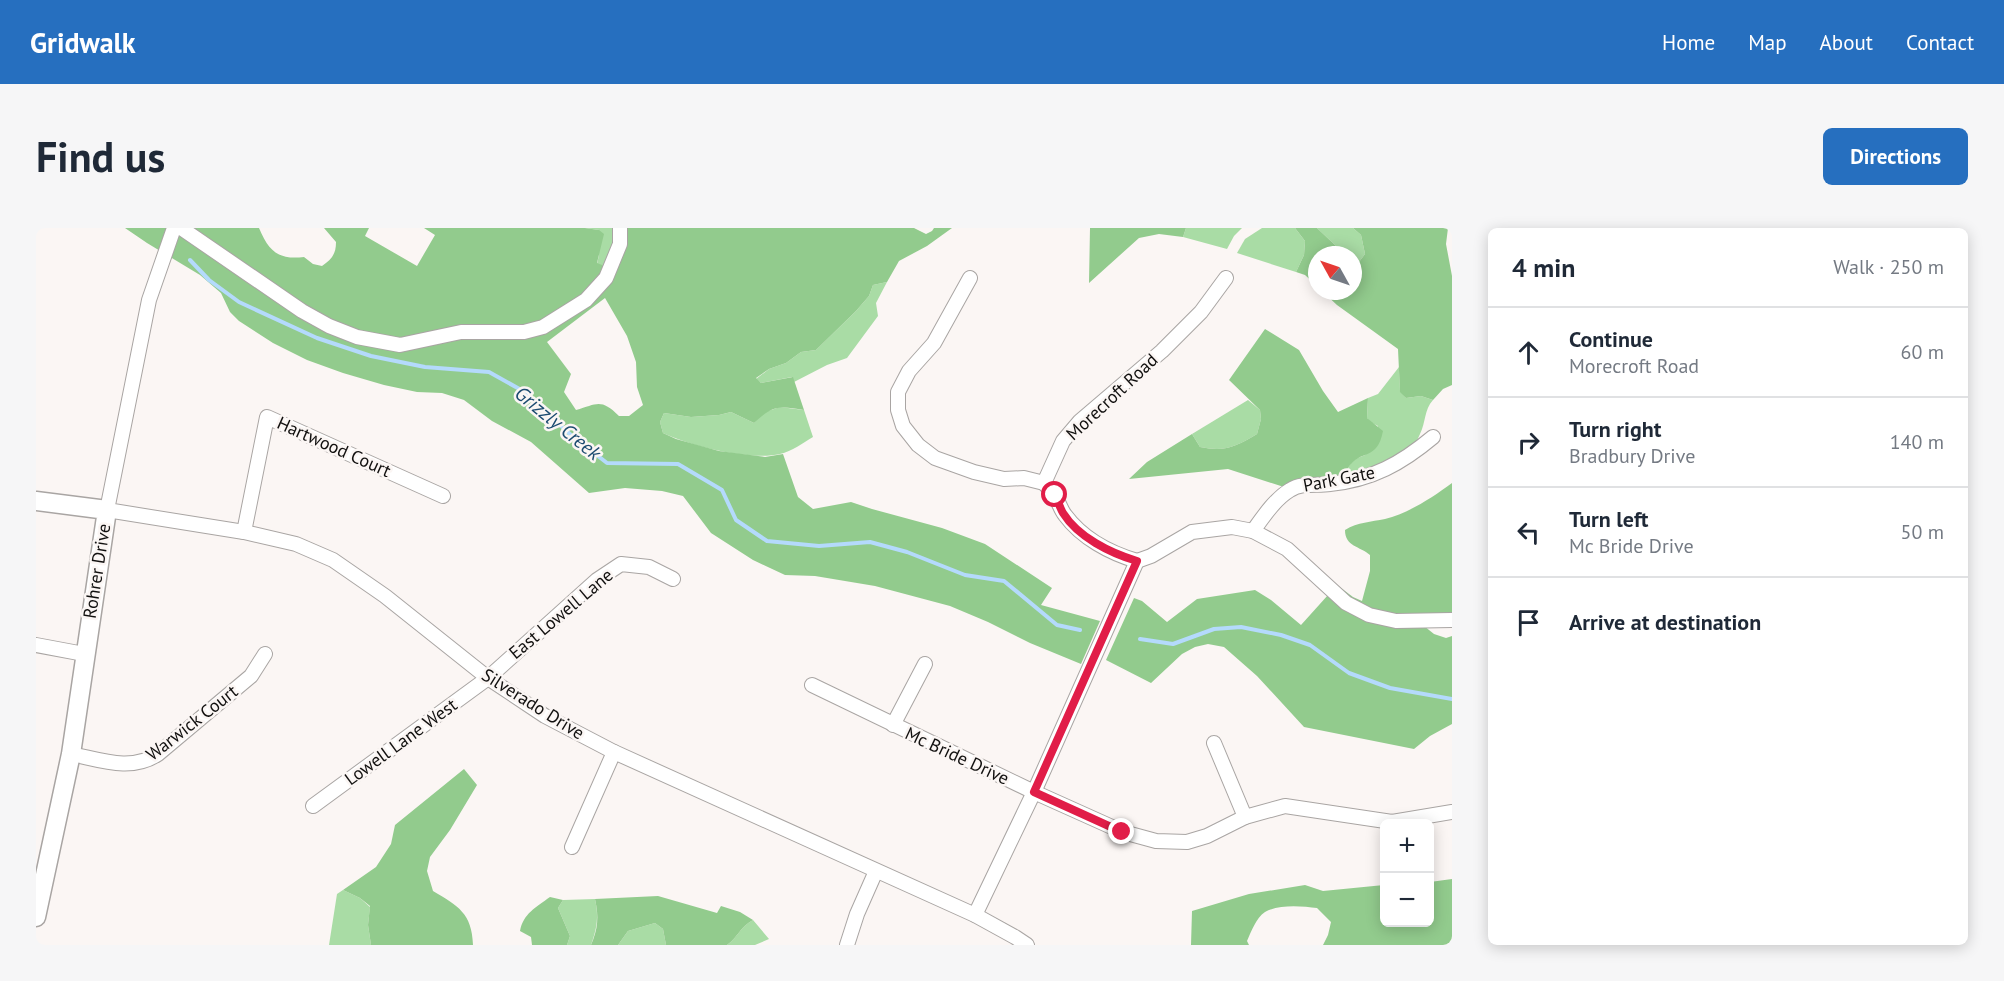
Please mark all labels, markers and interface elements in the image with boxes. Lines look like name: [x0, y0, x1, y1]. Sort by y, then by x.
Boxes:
text: Gridwalk: [30, 24, 136, 61]
text: Home: [1662, 29, 1715, 56]
text: Map: [1748, 29, 1787, 56]
text: About: [1820, 29, 1873, 56]
text: Contact: [1906, 29, 1974, 56]
button: Directions: [1823, 128, 1968, 185]
text: Find us: [36, 129, 165, 184]
north arrow: [1308, 246, 1362, 300]
text: 4 min: [1512, 251, 1575, 284]
text: Walk · 250 m: [1833, 254, 1944, 280]
text: Continue: [1569, 325, 1653, 353]
icon: ahead: [1512, 336, 1545, 369]
text: 60 m: [1901, 339, 1944, 365]
street label: Morecroft Road: [1061, 348, 1162, 445]
text: Morecroft Road: [1569, 353, 1699, 379]
water label: Grizzly Creek: [509, 380, 607, 466]
street label: Hartwood Court: [274, 411, 395, 482]
text: Turn right: [1569, 415, 1661, 443]
icon: right: [1512, 426, 1545, 459]
text: 140 m: [1890, 429, 1944, 455]
text: Bradbury Drive: [1569, 443, 1695, 469]
street label: Park Gate: [1301, 460, 1377, 497]
route start: [1041, 481, 1067, 507]
text: Turn left: [1569, 505, 1649, 533]
icon: left: [1512, 516, 1545, 549]
text: 50 m: [1901, 519, 1944, 545]
street label: Rohrer Drive: [78, 522, 115, 620]
text: Mc Bride Drive: [1569, 533, 1694, 559]
street label: East Lowell Lane: [504, 563, 618, 664]
icon: arrive: [1512, 606, 1545, 639]
text: Arrive at destination: [1569, 608, 1761, 636]
street label: Silverado Drive: [478, 663, 589, 744]
street label: Warwick Court: [141, 680, 242, 766]
street label: Lowell Lane West: [340, 693, 461, 790]
street label: Mc Bride Drive: [902, 721, 1013, 790]
route end: [1108, 818, 1134, 844]
map controls: [1380, 819, 1434, 927]
button: +: [1380, 819, 1434, 873]
button: −: [1380, 873, 1434, 927]

